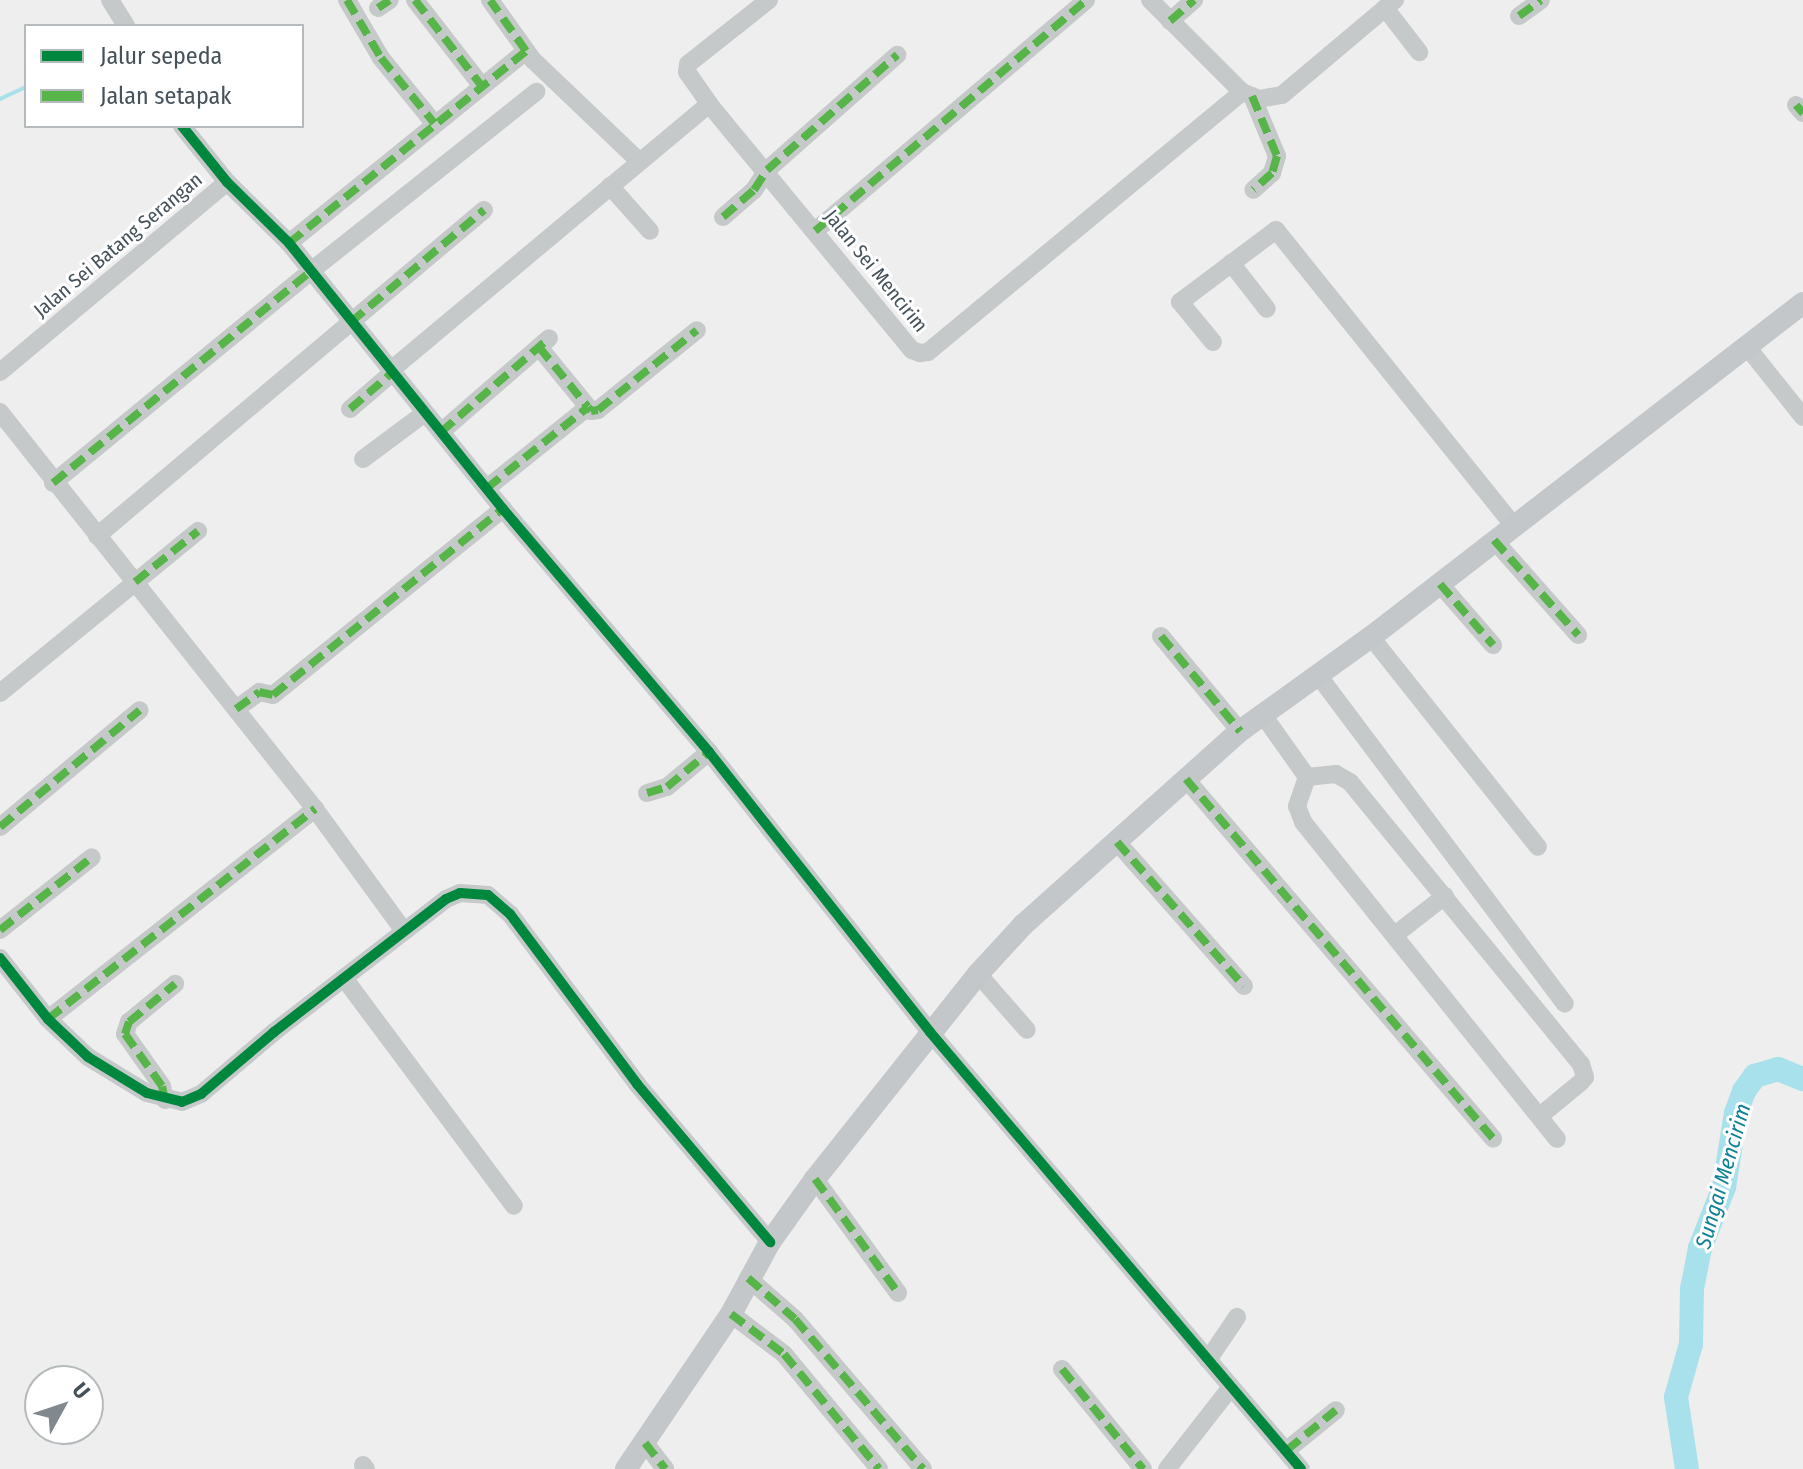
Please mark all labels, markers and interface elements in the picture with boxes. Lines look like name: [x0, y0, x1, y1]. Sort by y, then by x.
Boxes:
legend: [24, 24, 304, 128]
text: Jalur sepeda: [100, 42, 222, 70]
text: Jalan setapak: [100, 82, 231, 110]
street label: Jalan Sei Batang Serangan: [29, 168, 207, 322]
street label: Jalan Sei Mencirim: [819, 205, 933, 337]
water label: Sungai Mencirim: [1690, 1100, 1756, 1252]
north arrow: [24, 1365, 104, 1445]
text: U: [67, 1377, 96, 1404]

